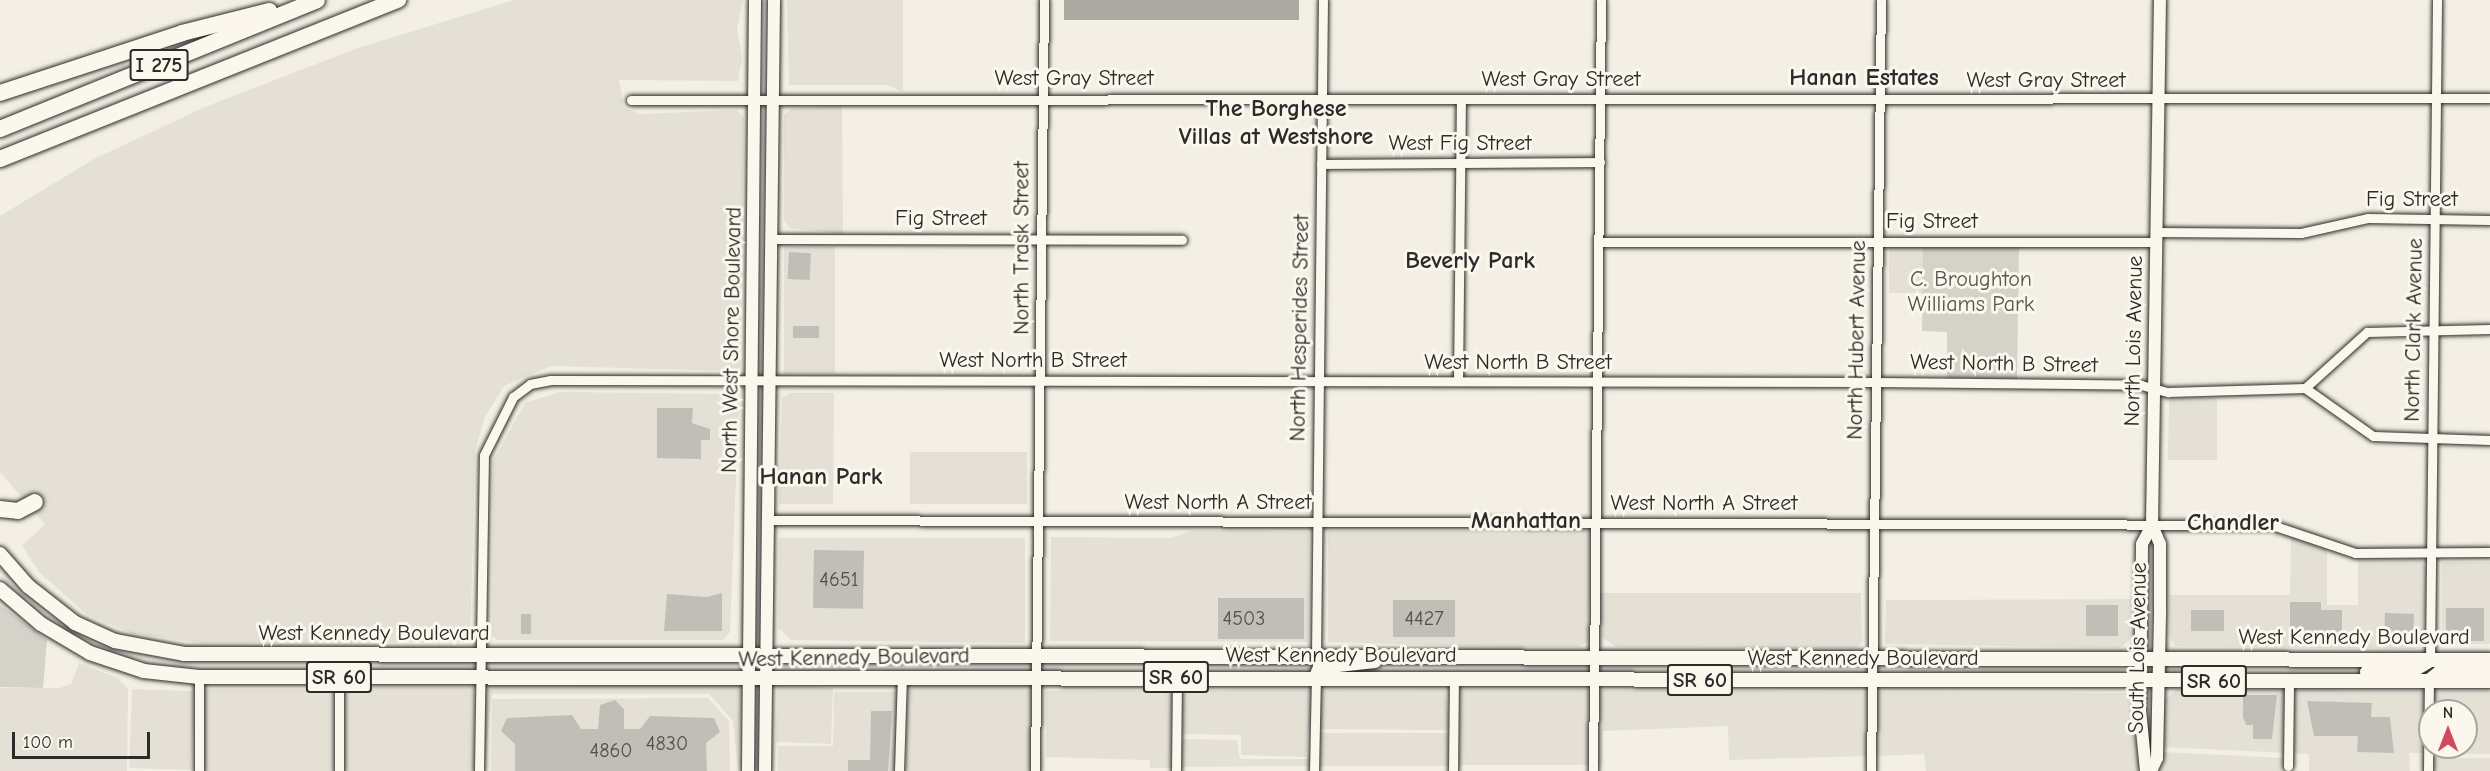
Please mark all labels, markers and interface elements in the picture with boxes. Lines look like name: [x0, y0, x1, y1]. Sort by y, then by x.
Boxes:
road number: I 275: [129, 47, 189, 83]
district label: Hanan Estates: [1789, 64, 1939, 92]
street label: West Gray Street: [994, 66, 1154, 92]
street label: West Gray Street: [1481, 67, 1641, 93]
street label: West Gray Street: [1966, 68, 2126, 94]
district label: The Borghese Villas at Westshore: [1179, 95, 1373, 151]
street label: West Fig Street: [1388, 131, 1532, 157]
street label: North Trask Street: [1009, 161, 1035, 335]
street label: Fig Street: [2366, 187, 2458, 213]
street label: Fig Street: [895, 206, 987, 232]
street label: North West Shore Boulevard: [716, 207, 748, 473]
street label: Fig Street: [1886, 209, 1978, 235]
street label: North Hesperides Street: [1285, 214, 1315, 442]
street label: North Clark Avenue: [2399, 238, 2429, 422]
street label: North Hubert Avenue: [1842, 240, 1872, 440]
district label: Beverly Park: [1405, 247, 1535, 275]
street label: North Lois Avenue: [2119, 255, 2149, 427]
park label: C. Broughton Williams Park: [1908, 266, 2034, 318]
street label: West North B Street: [939, 348, 1127, 374]
street label: West North B Street: [1910, 349, 2098, 379]
street label: West North B Street: [1424, 350, 1612, 376]
district label: Hanan Park: [760, 463, 882, 491]
street label: West North A Street: [1125, 490, 1311, 516]
street label: West North A Street: [1611, 491, 1797, 517]
district label: Manhattan: [1471, 507, 1581, 535]
district label: Chandler: [2187, 509, 2279, 537]
street label: South Lois Avenue: [2123, 562, 2153, 734]
house number: 4651: [819, 567, 859, 591]
house number: 4503: [1223, 606, 1265, 630]
house number: 4427: [1404, 606, 1444, 630]
street label: West Kennedy Boulevard: [258, 621, 490, 647]
street label: West Kennedy Boulevard: [2238, 625, 2470, 651]
street label: West Kennedy Boulevard: [738, 643, 970, 673]
street label: West Kennedy Boulevard: [1225, 643, 1457, 669]
street label: West Kennedy Boulevard: [1747, 646, 1979, 672]
road number: SR 60: [304, 659, 374, 695]
road number: SR 60: [1142, 659, 1210, 695]
road number: SR 60: [1666, 662, 1734, 698]
road number: SR 60: [2180, 663, 2248, 699]
north arrow: [2418, 699, 2478, 759]
text: N: [2443, 704, 2453, 722]
scale bar: [15, 720, 153, 758]
house number: 4830: [646, 731, 688, 755]
text: 100 m: [23, 732, 73, 753]
house number: 4860: [590, 738, 632, 762]

